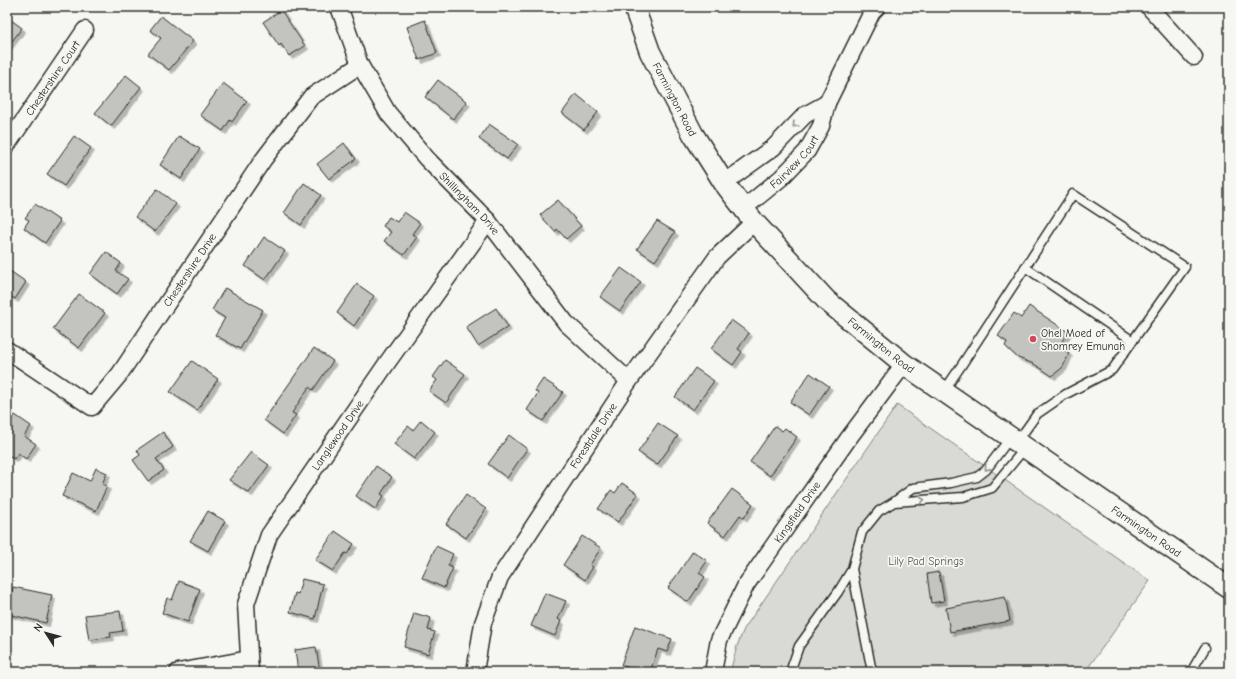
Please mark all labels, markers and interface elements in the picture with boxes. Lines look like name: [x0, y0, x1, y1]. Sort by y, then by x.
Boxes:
street label: Chestershire Court: [23, 37, 83, 118]
street label: Farmington Road: [650, 60, 699, 138]
one-way arrow: [792, 120, 800, 128]
street label: Fairview Court: [767, 132, 821, 191]
street label: Shillingham Drive: [437, 169, 503, 238]
street label: Chestershire Drive: [160, 230, 219, 309]
street label: Farmington Road: [845, 314, 917, 376]
place label: Ohel Moed of Shomrey Emunah: [1041, 327, 1125, 353]
marker: Ohel Moed of Shomrey Emunah: [1028, 334, 1038, 344]
street label: Langlewood Drive: [309, 397, 366, 473]
street label: Forestdale Drive: [567, 400, 620, 471]
one-way arrow: [984, 463, 991, 471]
street label: Kingsfield Drive: [771, 478, 823, 545]
one-way arrow: [919, 496, 925, 505]
street label: Farmington Road: [1109, 503, 1184, 560]
park label: Lily Pad Springs: [888, 555, 964, 568]
north arrow: [26, 613, 66, 653]
text: N: [31, 621, 46, 634]

